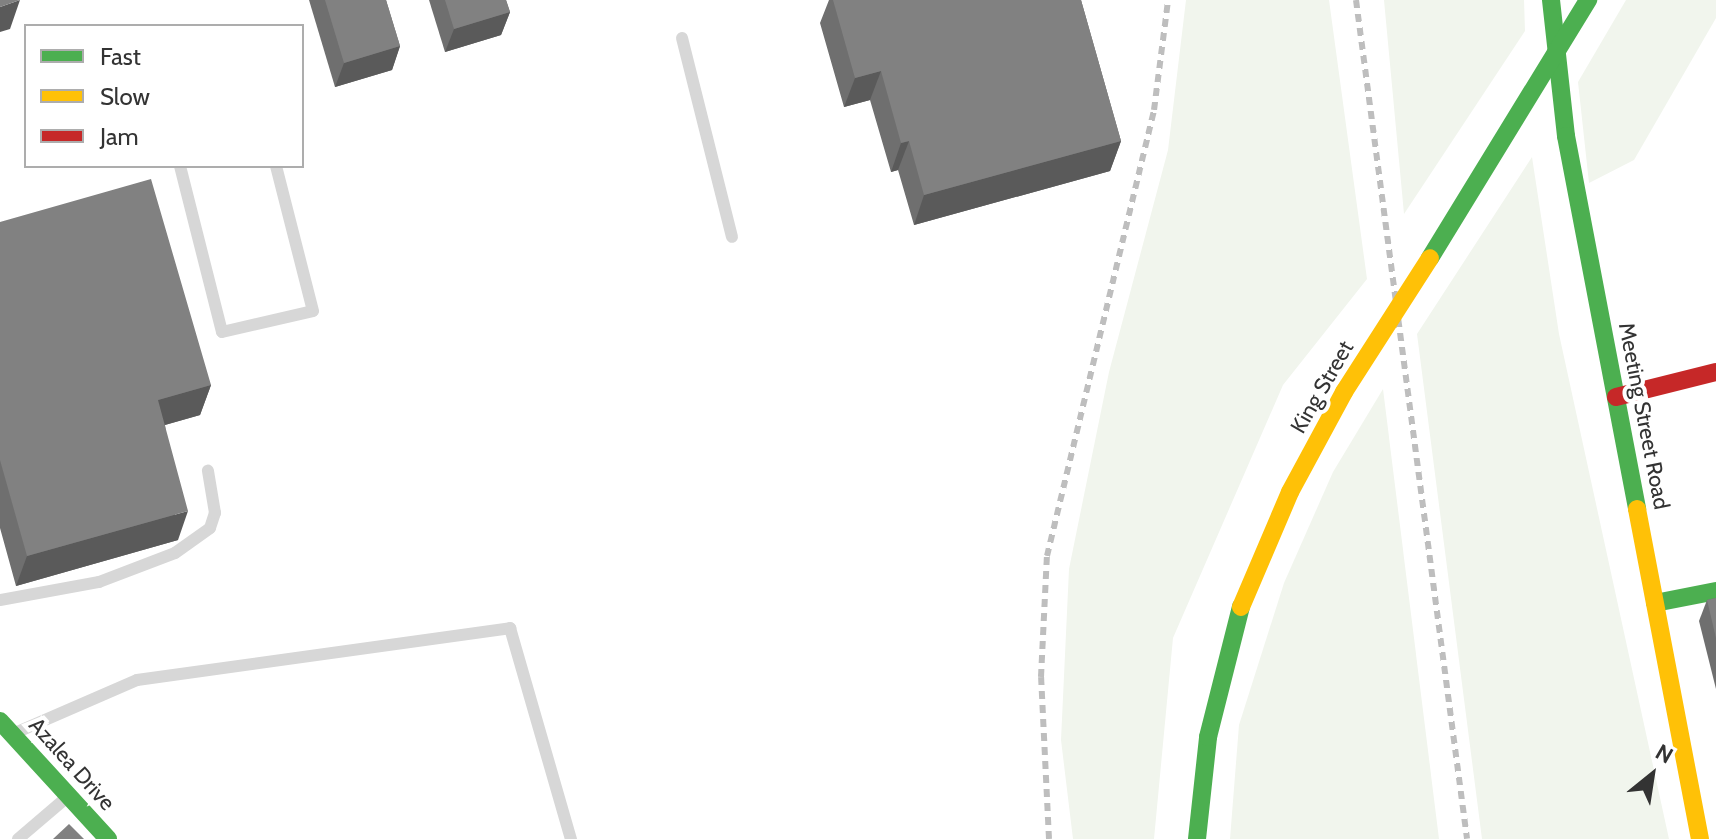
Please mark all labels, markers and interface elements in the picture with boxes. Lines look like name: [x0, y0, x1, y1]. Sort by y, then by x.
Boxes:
legend: [24, 24, 304, 168]
text: Fast: [100, 42, 141, 71]
text: Slow: [100, 82, 150, 111]
text: Jam: [100, 122, 138, 151]
street label: Meeting Street Road: [1613, 320, 1675, 512]
street label: King Street: [1285, 336, 1359, 438]
street label: Azalea Drive: [23, 712, 121, 816]
north arrow: [1612, 735, 1692, 815]
text: N: [1651, 738, 1678, 769]

